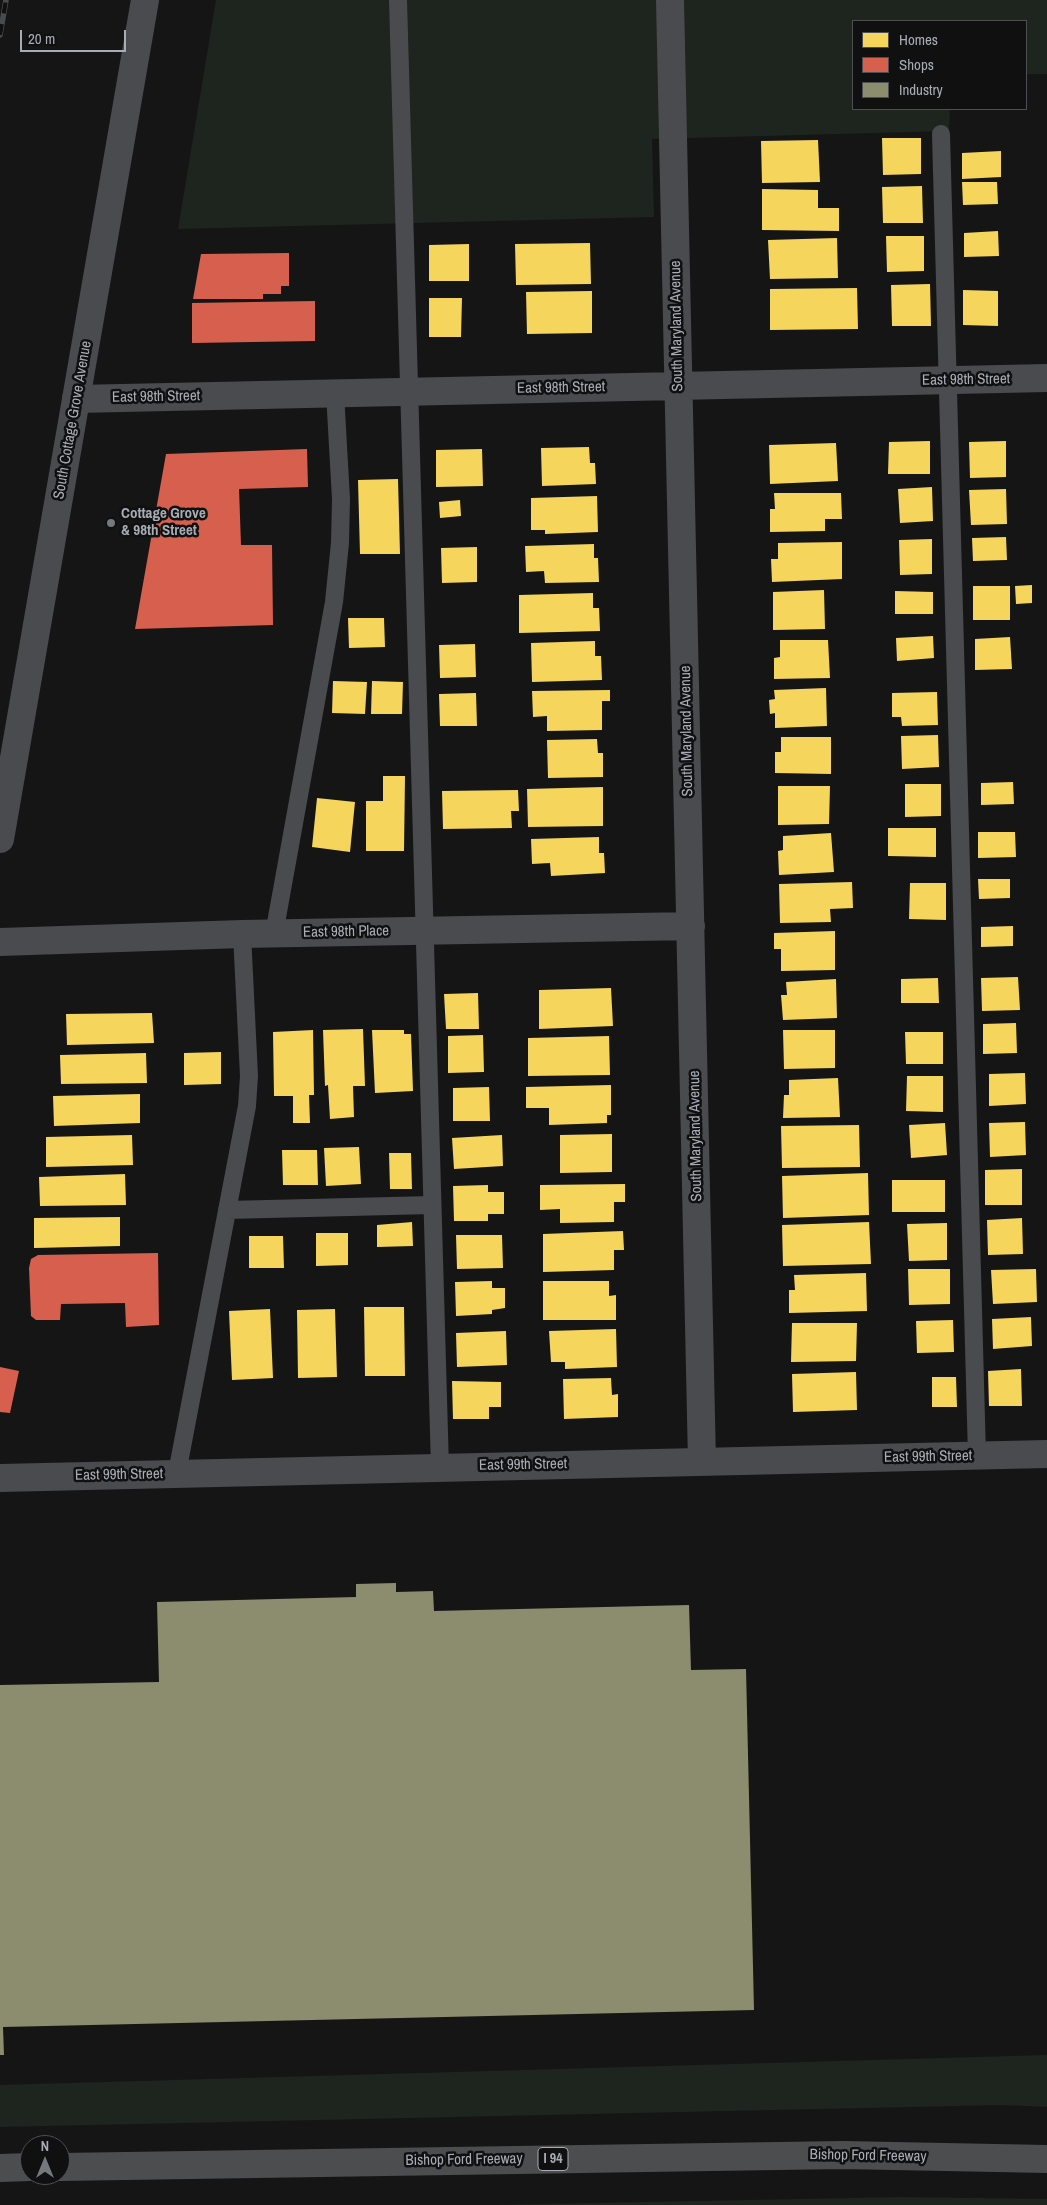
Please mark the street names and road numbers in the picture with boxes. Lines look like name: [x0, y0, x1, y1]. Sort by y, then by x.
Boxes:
street label: South Maryland Avenue: [667, 260, 687, 392]
street label: South Cottage Grove Avenue: [50, 339, 96, 501]
street label: East 98th Street: [922, 370, 1010, 390]
street label: East 98th Street: [517, 378, 605, 398]
street label: East 98th Street: [112, 387, 200, 407]
street label: South Maryland Avenue: [677, 665, 697, 797]
street label: East 98th Place: [303, 922, 389, 942]
street label: South Maryland Avenue: [686, 1070, 706, 1202]
street label: East 99th Street: [884, 1447, 972, 1467]
street label: East 99th Street: [479, 1455, 567, 1475]
street label: East 99th Street: [75, 1465, 163, 1485]
street label: Bishop Ford Freeway: [809, 2146, 927, 2166]
road number: I 94: [538, 2148, 568, 2170]
street label: Bishop Ford Freeway: [405, 2150, 523, 2170]

